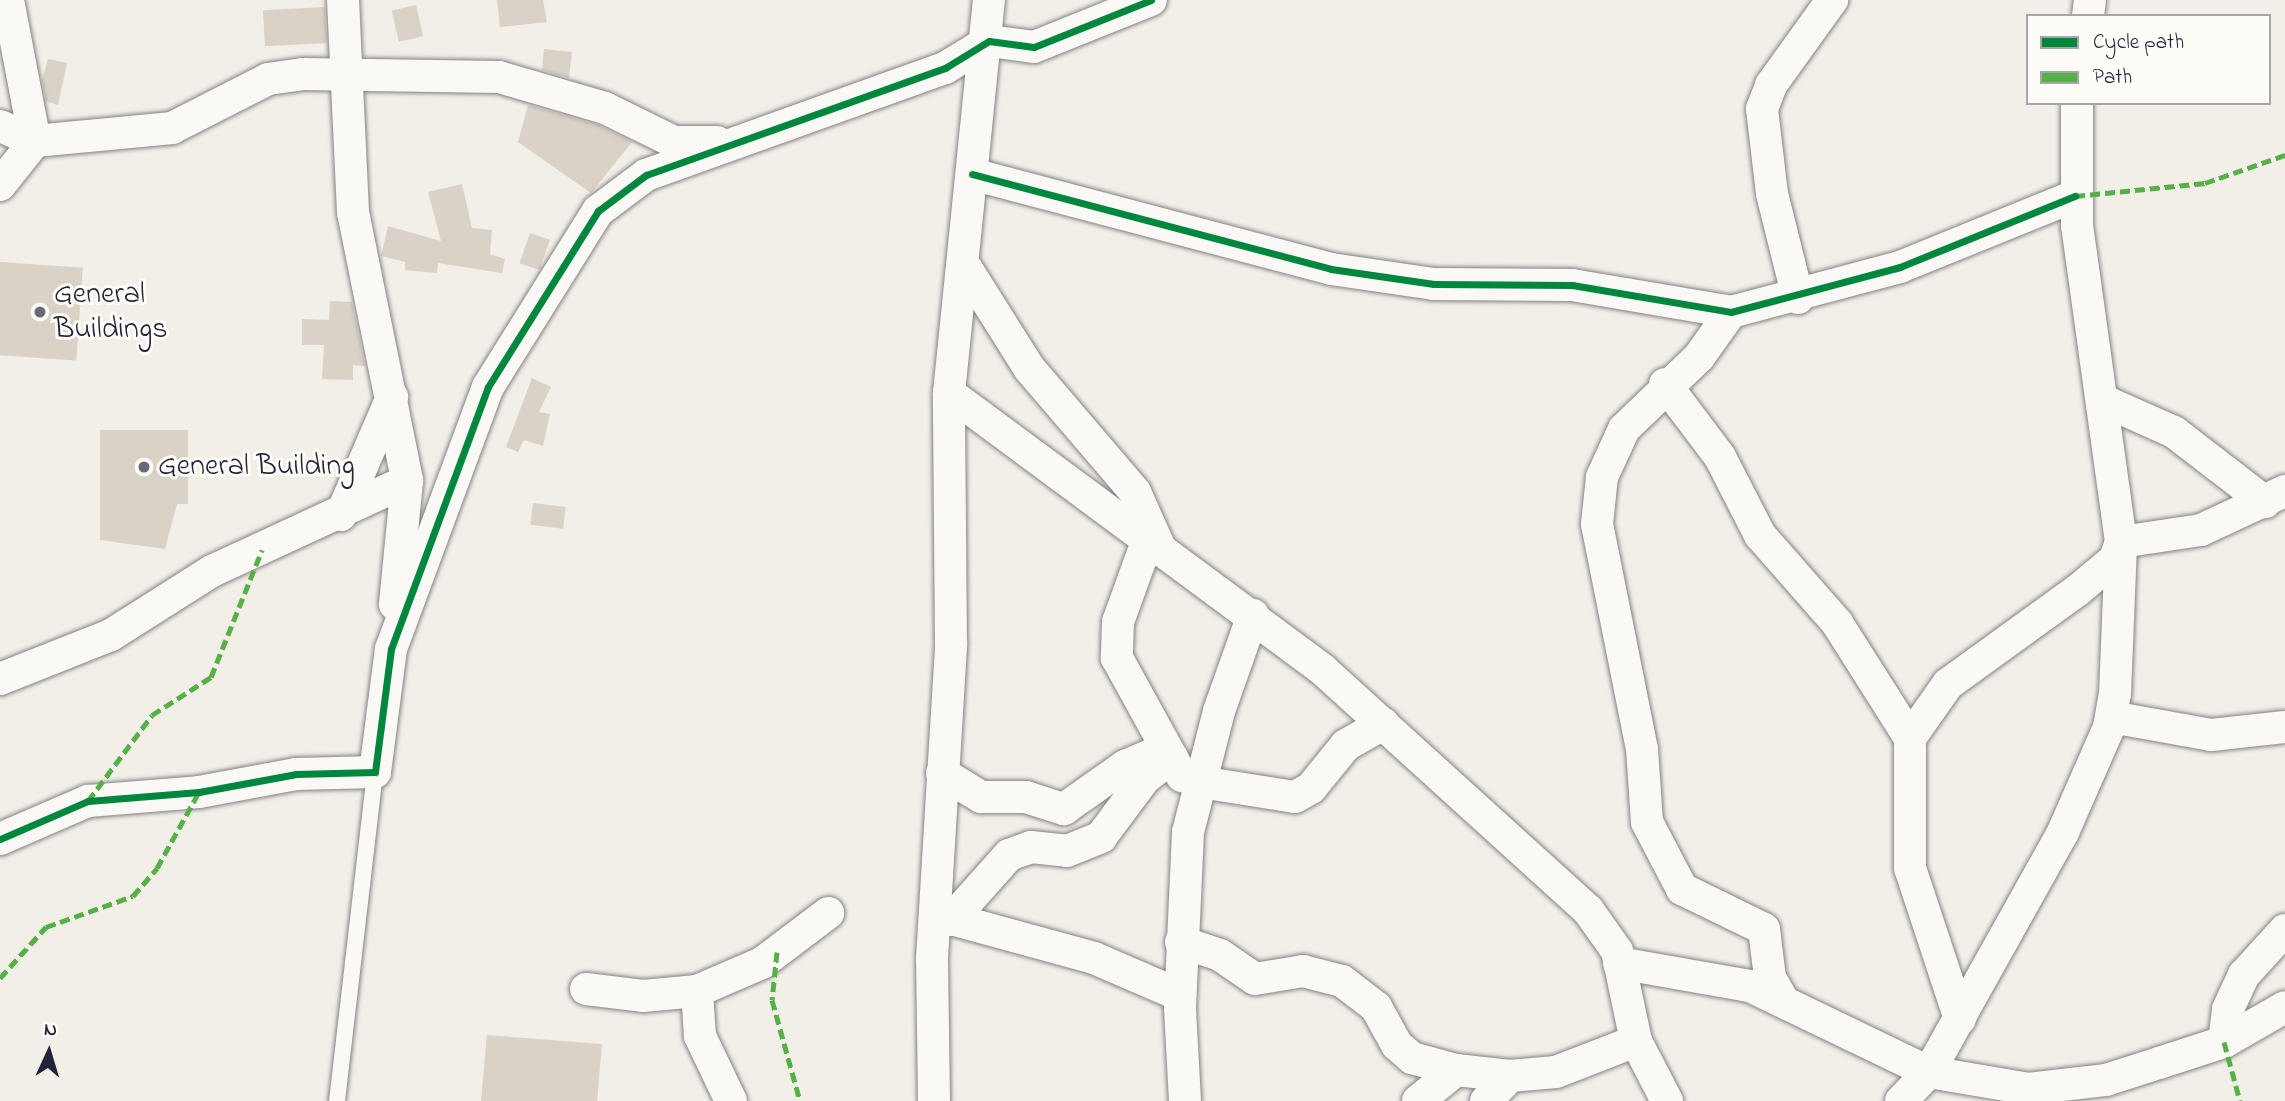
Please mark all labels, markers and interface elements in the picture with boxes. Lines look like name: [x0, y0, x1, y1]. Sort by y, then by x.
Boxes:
legend: [2026, 14, 2271, 105]
text: Cycle path: [2093, 28, 2184, 58]
text: Path: [2093, 63, 2132, 93]
place label: General Buildings: [54, 277, 168, 348]
marker: General Buildings: [32, 304, 48, 320]
place label: General Building: [158, 449, 355, 485]
marker: General Building: [136, 459, 152, 475]
north arrow: [14, 1017, 84, 1087]
text: N: [43, 1017, 58, 1044]

